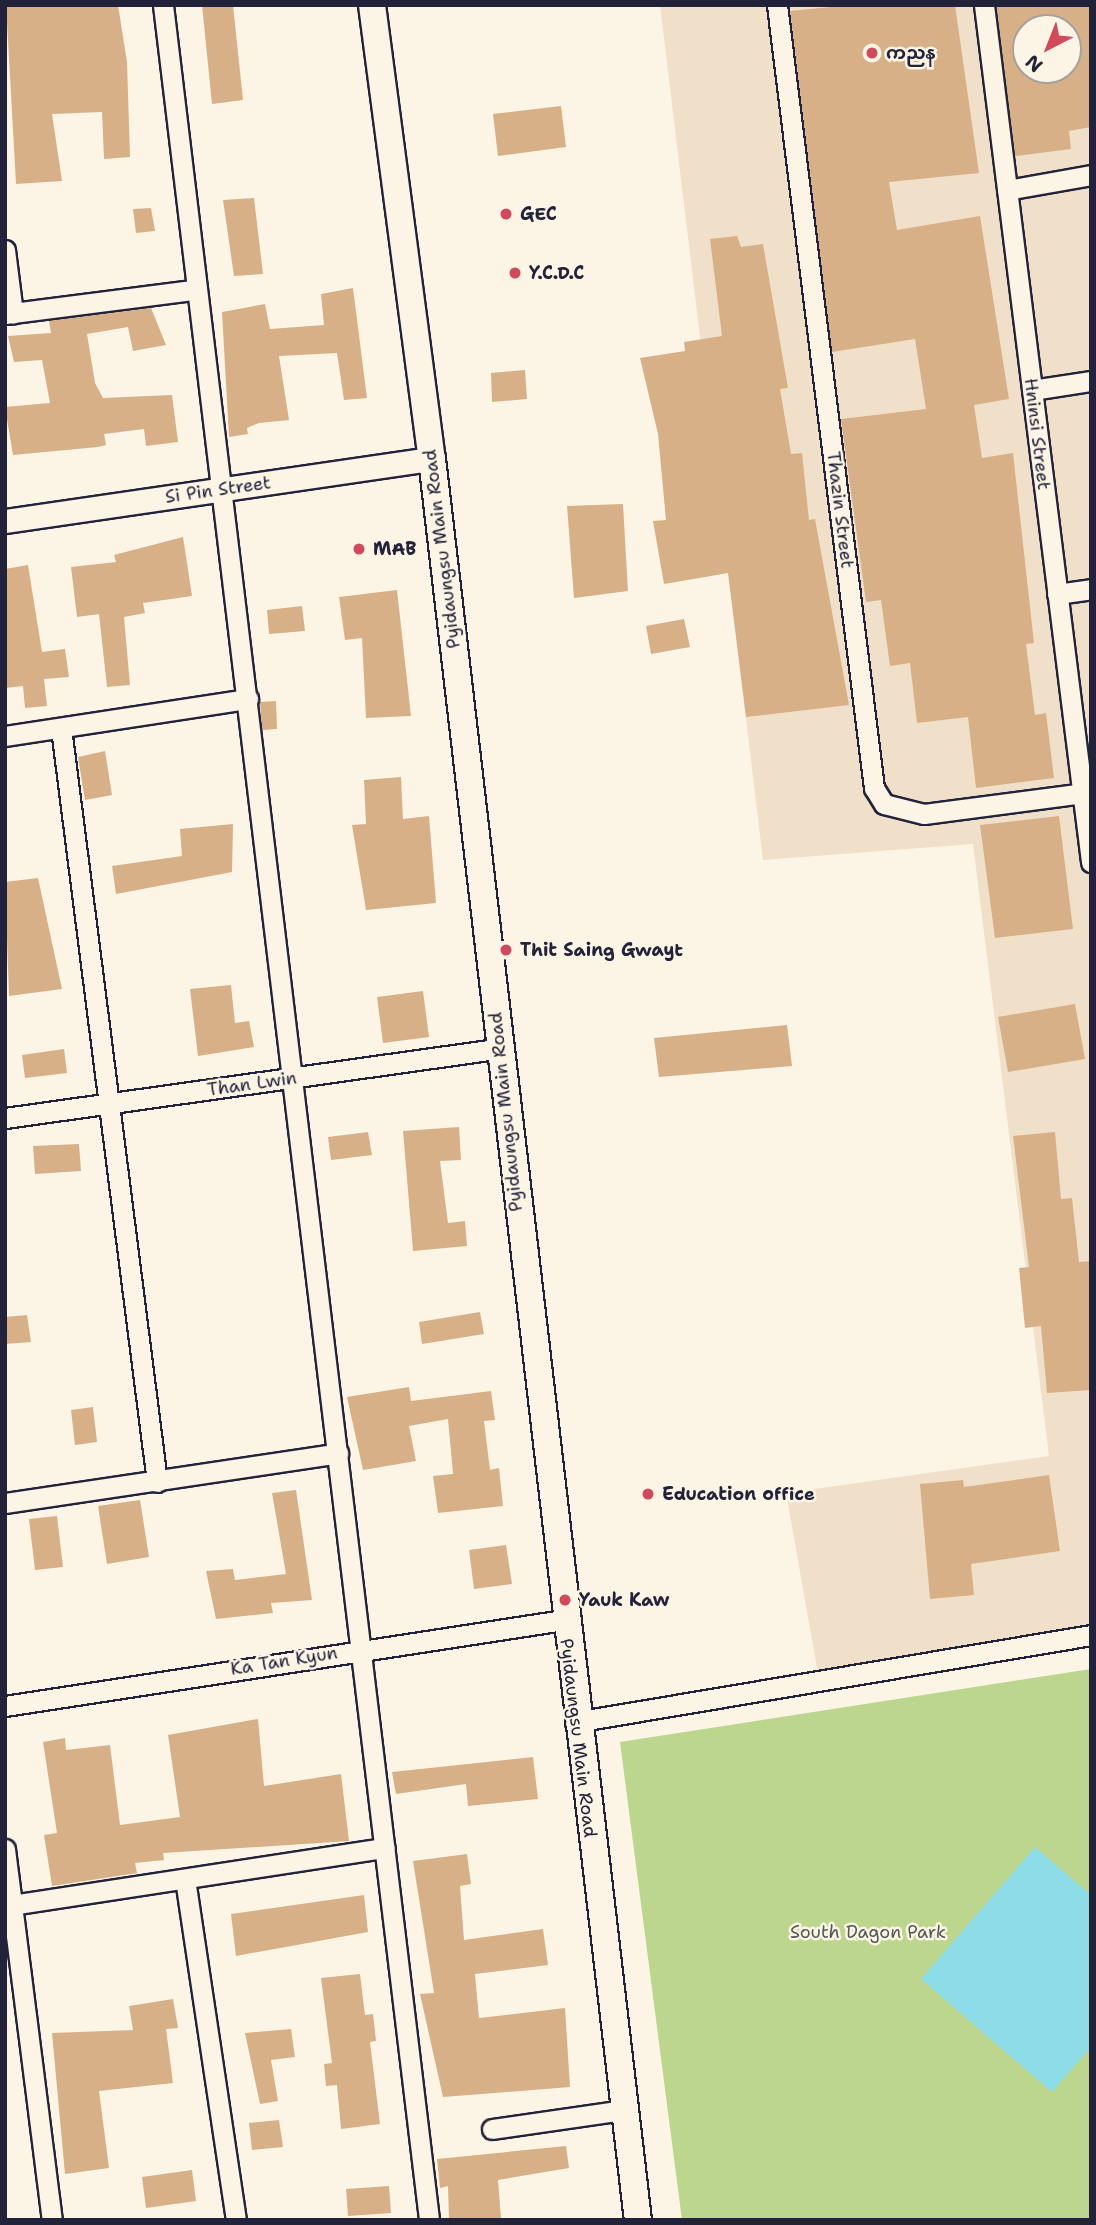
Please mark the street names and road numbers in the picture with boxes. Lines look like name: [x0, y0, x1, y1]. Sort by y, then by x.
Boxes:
street label: Hninsi Street: [1019, 377, 1055, 491]
street label: Pyidaungsu Main Road: [419, 448, 465, 650]
street label: Thazin Street: [822, 450, 858, 570]
street label: Si Pin Street: [164, 472, 272, 508]
street label: Pyidaungsu Main Road: [485, 1011, 527, 1213]
street label: Than Lwin: [206, 1067, 298, 1101]
street label: Pyidaungsu Main Road: [555, 1637, 601, 1839]
street label: Ka Tan Kyun: [229, 1642, 339, 1680]

